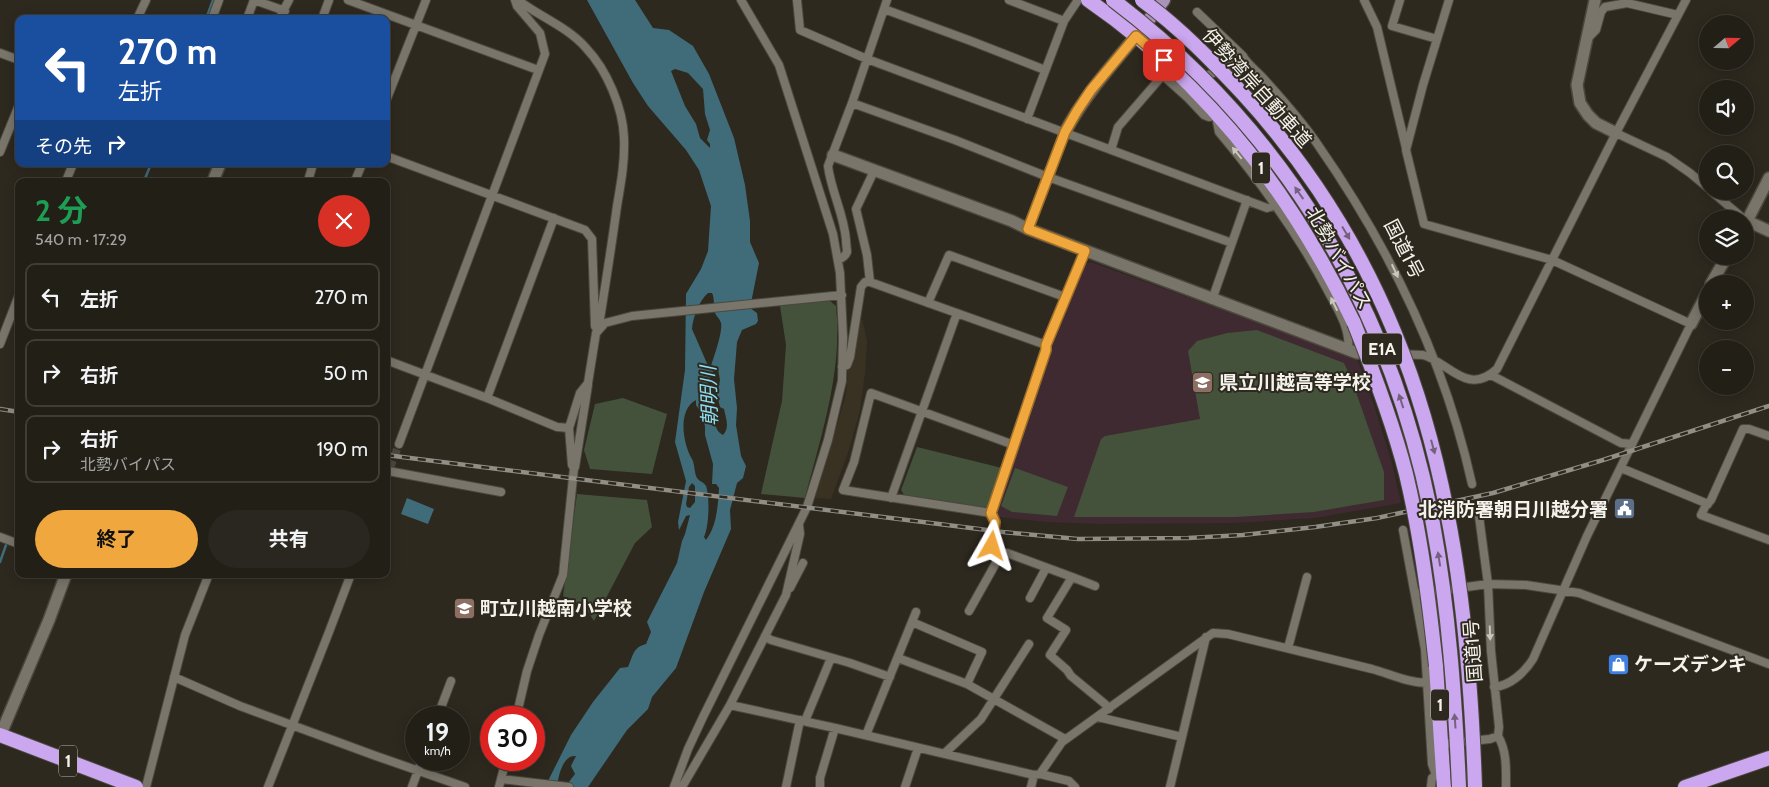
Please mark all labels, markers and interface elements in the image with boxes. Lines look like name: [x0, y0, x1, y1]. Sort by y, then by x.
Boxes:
north arrow: [1699, 15, 1754, 70]
map controls: [1699, 15, 1754, 395]
street label: 伊勢湾岸自動車道: [1198, 24, 1316, 152]
text: 270 m: [118, 30, 217, 73]
icon: left: [35, 35, 100, 100]
pin: [1143, 39, 1185, 81]
icon: arrive: [1150, 46, 1178, 74]
text: 左折: [118, 78, 162, 105]
button: sound: [1699, 80, 1754, 135]
icon: right: [102, 130, 130, 158]
text: その先: [35, 135, 92, 158]
button: search: [1699, 145, 1754, 200]
one-way arrow: [1232, 147, 1243, 160]
road number: 1: [1252, 152, 1270, 184]
one-way arrow: [1294, 187, 1304, 200]
text: 2 分: [35, 192, 88, 229]
button: close: [318, 195, 370, 247]
street label: 北勢バイパス: [1301, 203, 1377, 313]
button: layers: [1699, 210, 1754, 265]
street label: 国道1号: [1379, 216, 1429, 282]
one-way arrow: [1342, 226, 1351, 239]
text: 540 m · 17:29: [35, 230, 127, 249]
one-way arrow: [1391, 264, 1399, 279]
button: +: [1699, 275, 1754, 330]
icon: left: [37, 283, 65, 311]
text: 270 m: [314, 286, 368, 309]
text: 左折: [80, 288, 118, 311]
one-way arrow: [1330, 297, 1338, 311]
road number: E1A: [1362, 334, 1402, 364]
button: −: [1699, 340, 1754, 395]
icon: right: [37, 359, 65, 387]
text: 50 m: [324, 362, 368, 385]
text: 右折: [80, 364, 118, 387]
water label: 朝明川: [696, 364, 722, 426]
school or university icon: 県立川越高等学校: [1191, 370, 1215, 394]
place label: 県立川越高等学校: [1219, 371, 1371, 394]
one-way arrow: [1397, 394, 1404, 409]
text: 右折: [80, 428, 118, 451]
icon: right: [37, 435, 65, 463]
text: 190 m: [317, 438, 368, 461]
one-way arrow: [1429, 440, 1437, 455]
text: 北勢バイパス: [80, 455, 176, 474]
public building icon: 北消防署朝日川越分署: [1612, 497, 1636, 521]
place label: 北消防署朝日川越分署: [1418, 498, 1608, 521]
button: 終了: [35, 510, 198, 568]
button: 共有: [208, 510, 370, 568]
position arrow: [965, 519, 1017, 571]
one-way arrow: [1434, 551, 1442, 567]
school or university icon: 町立川越南小学校: [452, 596, 476, 620]
place label: 町立川越南小学校: [480, 597, 632, 620]
street label: 国道1号: [1459, 619, 1487, 683]
one-way arrow: [1487, 625, 1495, 641]
shop icon: ケーズデンキ: [1606, 652, 1630, 676]
place label: ケーズデンキ: [1634, 653, 1747, 676]
road number: 1: [1431, 690, 1449, 720]
speed limit sign: 30: [480, 706, 545, 771]
one-way arrow: [1451, 713, 1459, 729]
text: 19: [426, 717, 449, 747]
text: km/h: [424, 743, 451, 758]
road number: 1: [59, 746, 77, 776]

